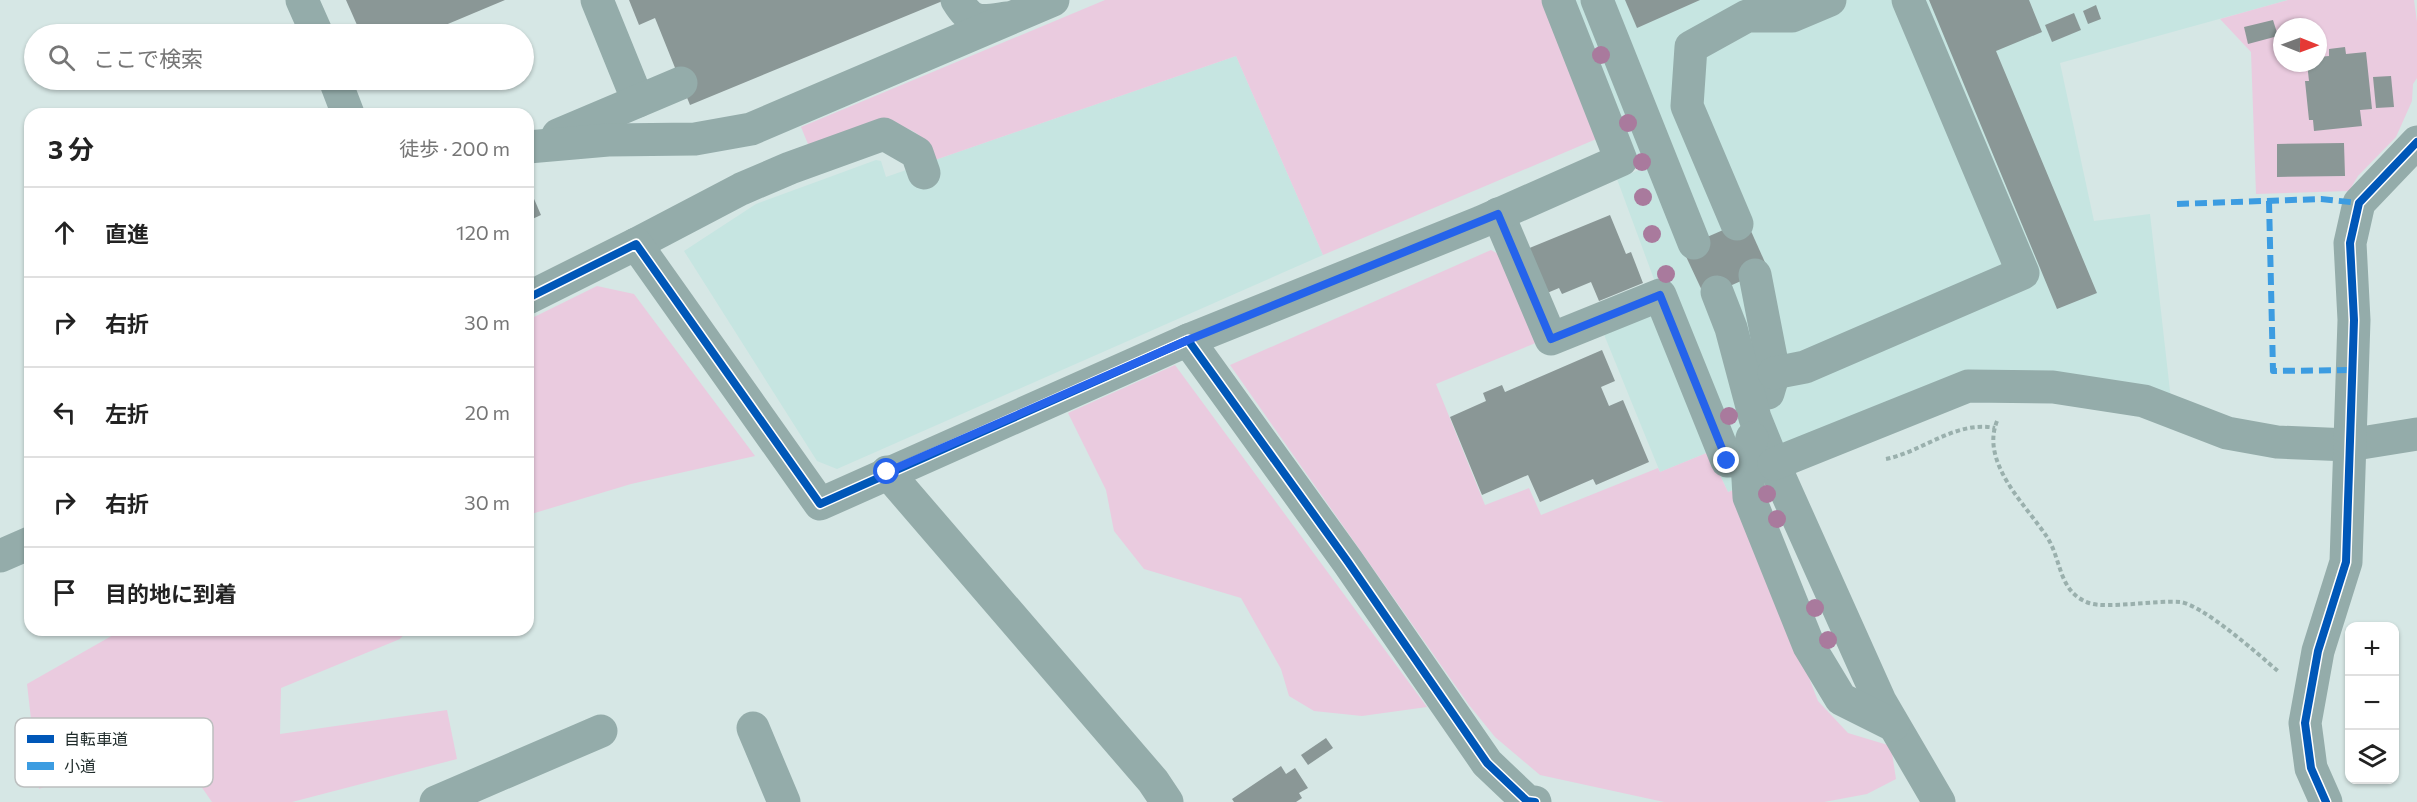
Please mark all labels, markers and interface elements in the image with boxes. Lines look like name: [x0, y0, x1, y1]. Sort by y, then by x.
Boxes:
north arrow: [2273, 18, 2327, 72]
search box: [24, 24, 534, 90]
icon: search: [45, 41, 78, 74]
text: ここで検索: [93, 45, 203, 72]
text: 3 分: [48, 133, 94, 164]
text: 徒歩 · 200 m: [399, 136, 510, 160]
icon: ahead: [48, 216, 81, 249]
text: 直進: [105, 220, 149, 247]
text: 120 m: [456, 220, 510, 244]
icon: right: [48, 306, 81, 339]
text: 右折: [105, 310, 149, 337]
text: 30 m: [464, 310, 510, 334]
icon: left: [48, 396, 81, 429]
text: 左折: [105, 400, 149, 427]
text: 20 m: [465, 400, 510, 424]
route end: [1713, 447, 1739, 473]
route start: [873, 458, 899, 484]
icon: right: [48, 486, 81, 519]
text: 右折: [105, 490, 149, 517]
text: 30 m: [464, 490, 510, 514]
icon: arrive: [48, 576, 81, 609]
text: 目的地に到着: [105, 580, 237, 607]
map controls: [2345, 622, 2399, 784]
button: +: [2345, 622, 2399, 676]
button: −: [2345, 676, 2399, 730]
legend: [15, 718, 213, 787]
text: 自転車道: [64, 729, 128, 748]
button: layers: [2345, 730, 2399, 784]
text: 小道: [64, 756, 96, 775]

